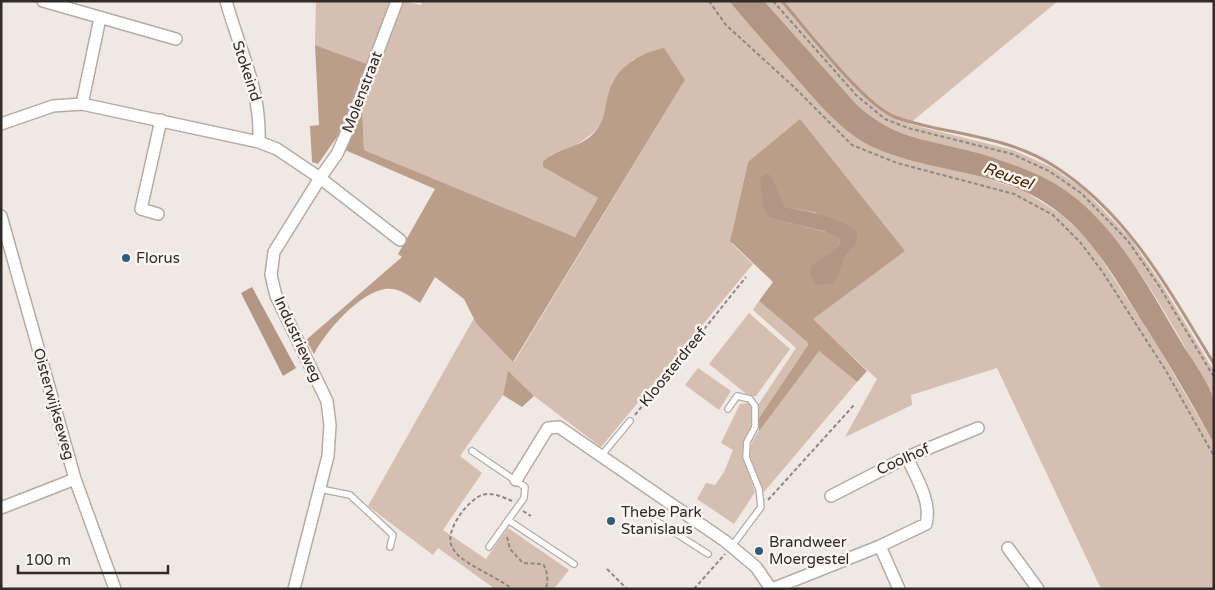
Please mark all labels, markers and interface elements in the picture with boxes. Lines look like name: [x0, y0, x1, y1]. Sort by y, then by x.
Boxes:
street label: Stokeind: [229, 38, 265, 104]
street label: Molenstraat: [338, 48, 386, 135]
water label: Reusel: [981, 158, 1037, 195]
place label: Florus: [136, 249, 180, 267]
marker: Florus: [120, 252, 132, 264]
street label: Industrieweg: [270, 293, 326, 385]
street label: Kloosterdreef: [636, 324, 711, 410]
street label: Oisterwijkseweg: [29, 346, 79, 462]
street label: Coolhof: [874, 439, 933, 479]
place label: Thebe Park Stanislaus: [621, 503, 702, 538]
marker: Thebe Park Stanislaus: [605, 515, 617, 527]
place label: Brandweer Moergestel: [769, 533, 849, 568]
scale bar: [18, 542, 168, 574]
marker: Brandweer Moergestel: [753, 545, 765, 557]
text: 100 m: [25, 551, 71, 569]

